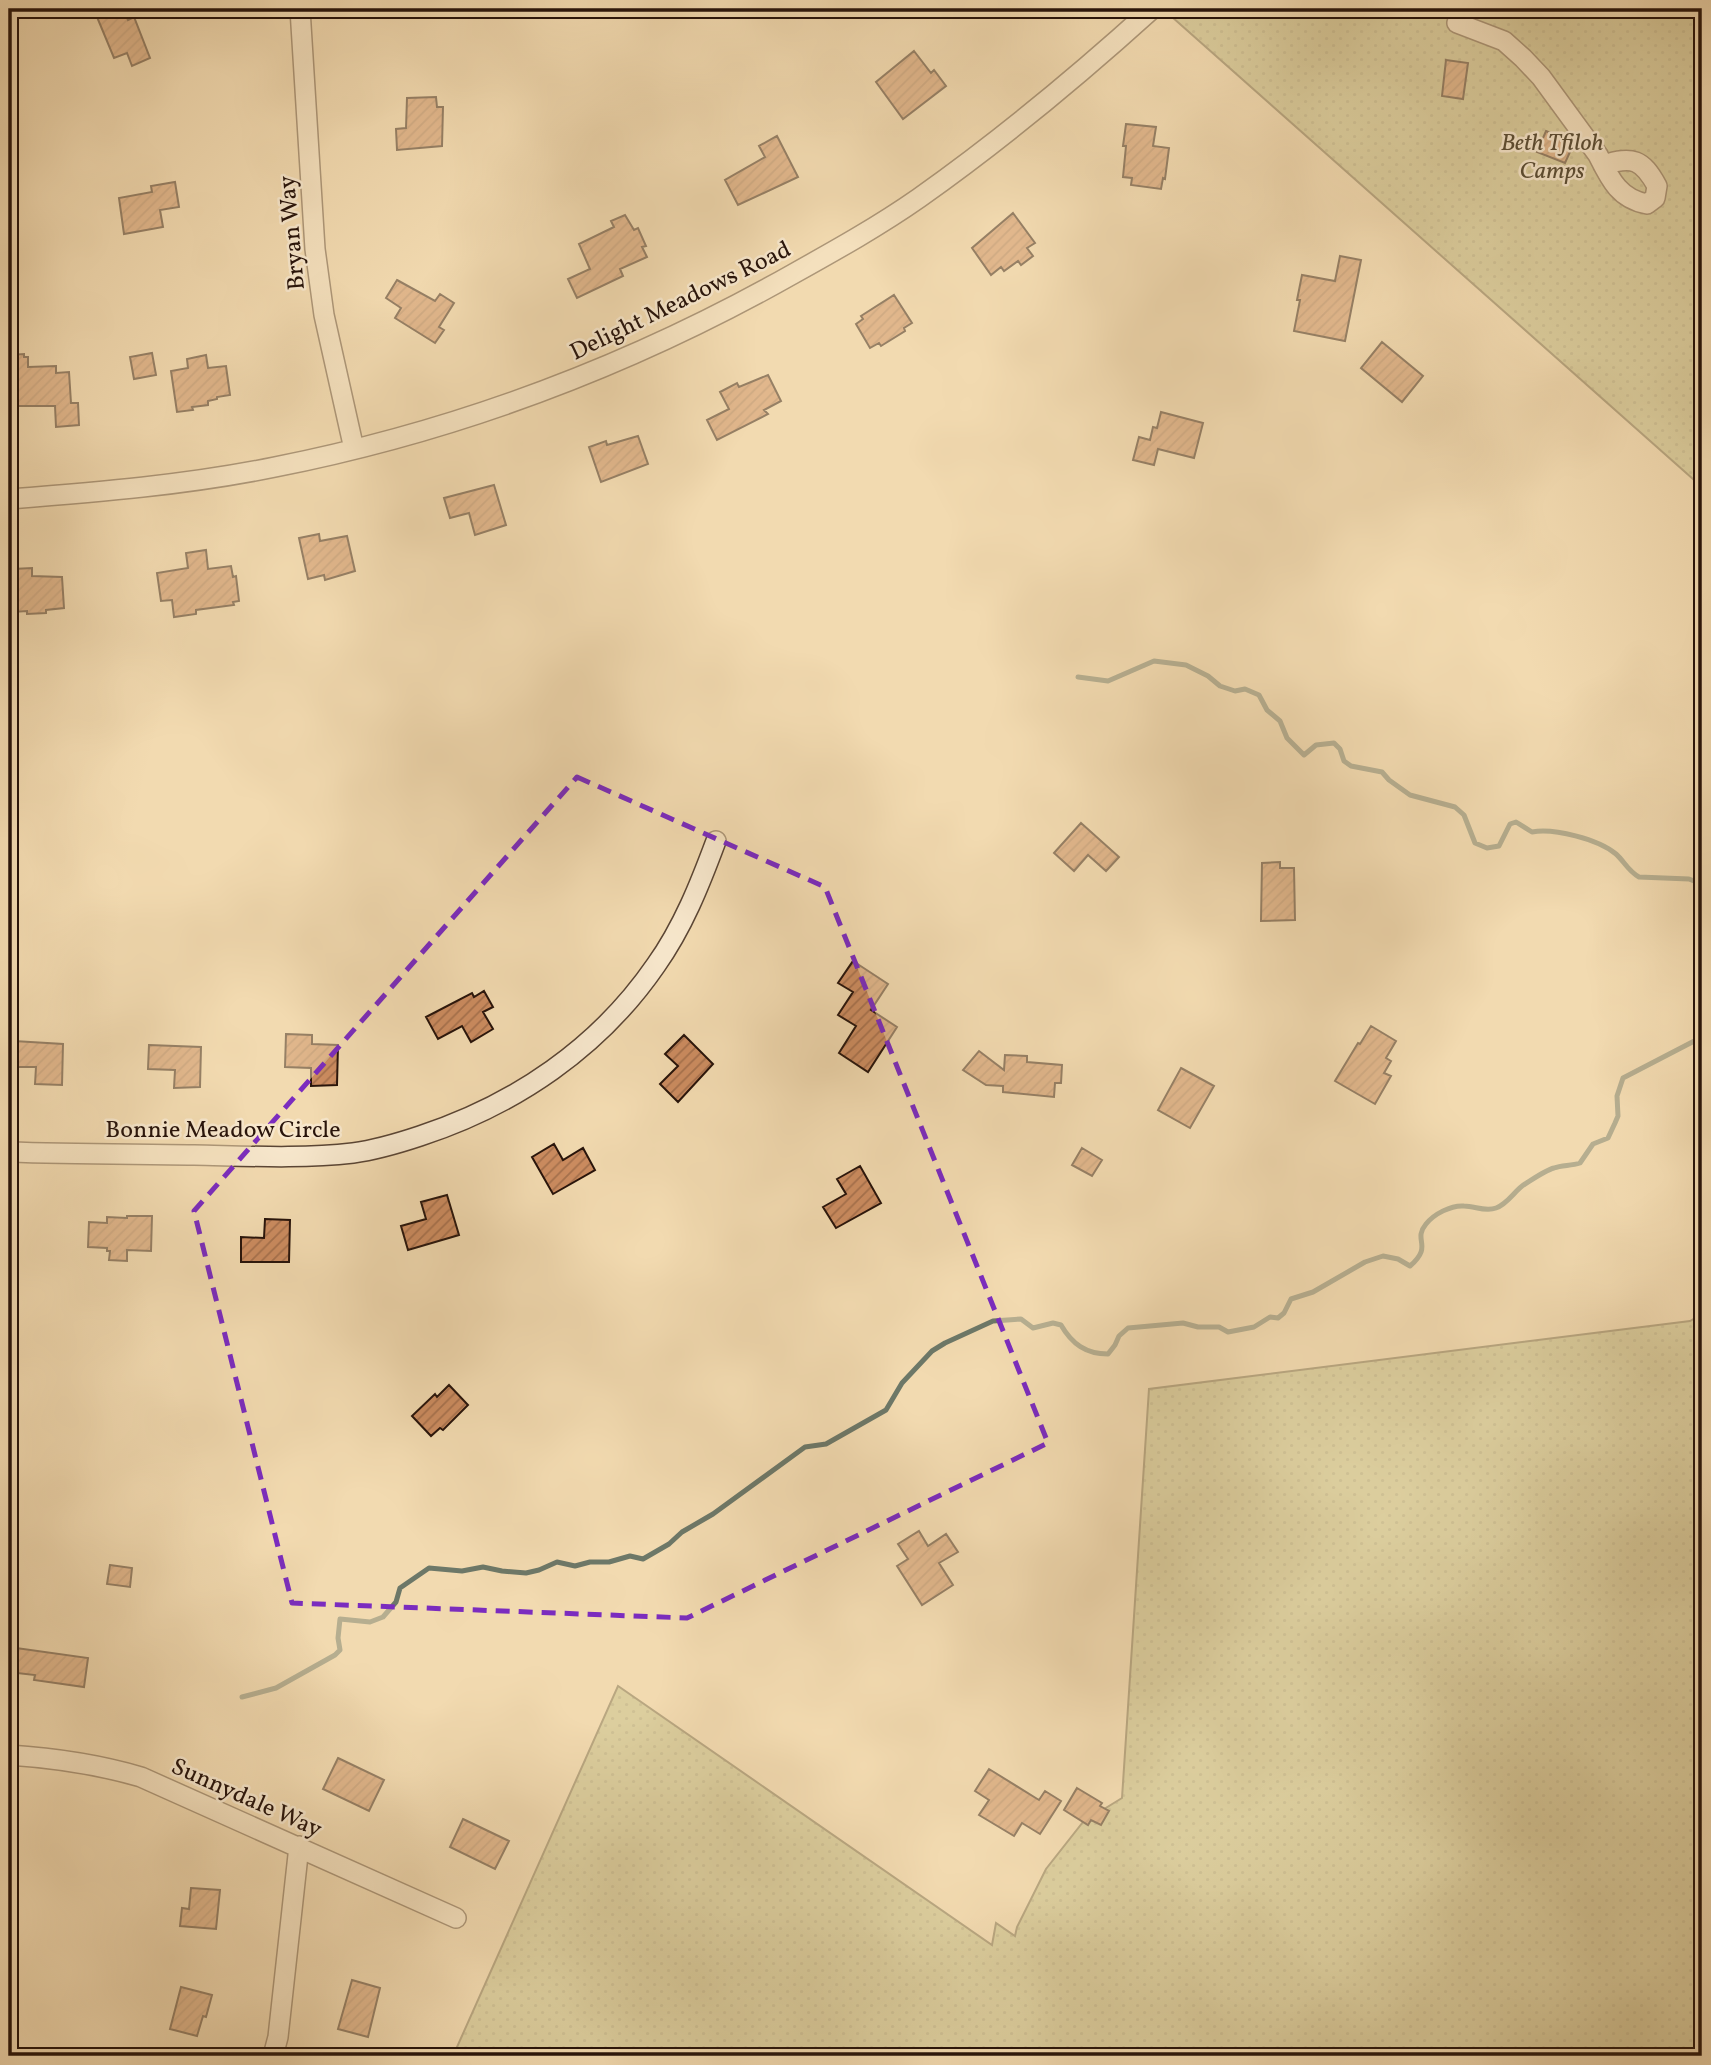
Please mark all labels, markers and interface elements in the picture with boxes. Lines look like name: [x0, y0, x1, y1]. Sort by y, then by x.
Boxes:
park label: Beth Tfiloh Camps: [1501, 127, 1603, 189]
street label: Bryan Way: [271, 174, 315, 292]
street label: Delight Meadows Road: [565, 233, 797, 370]
street label: Bonnie Meadow Circle: [105, 1114, 341, 1148]
street label: Sunnydale Way: [165, 1750, 327, 1847]

